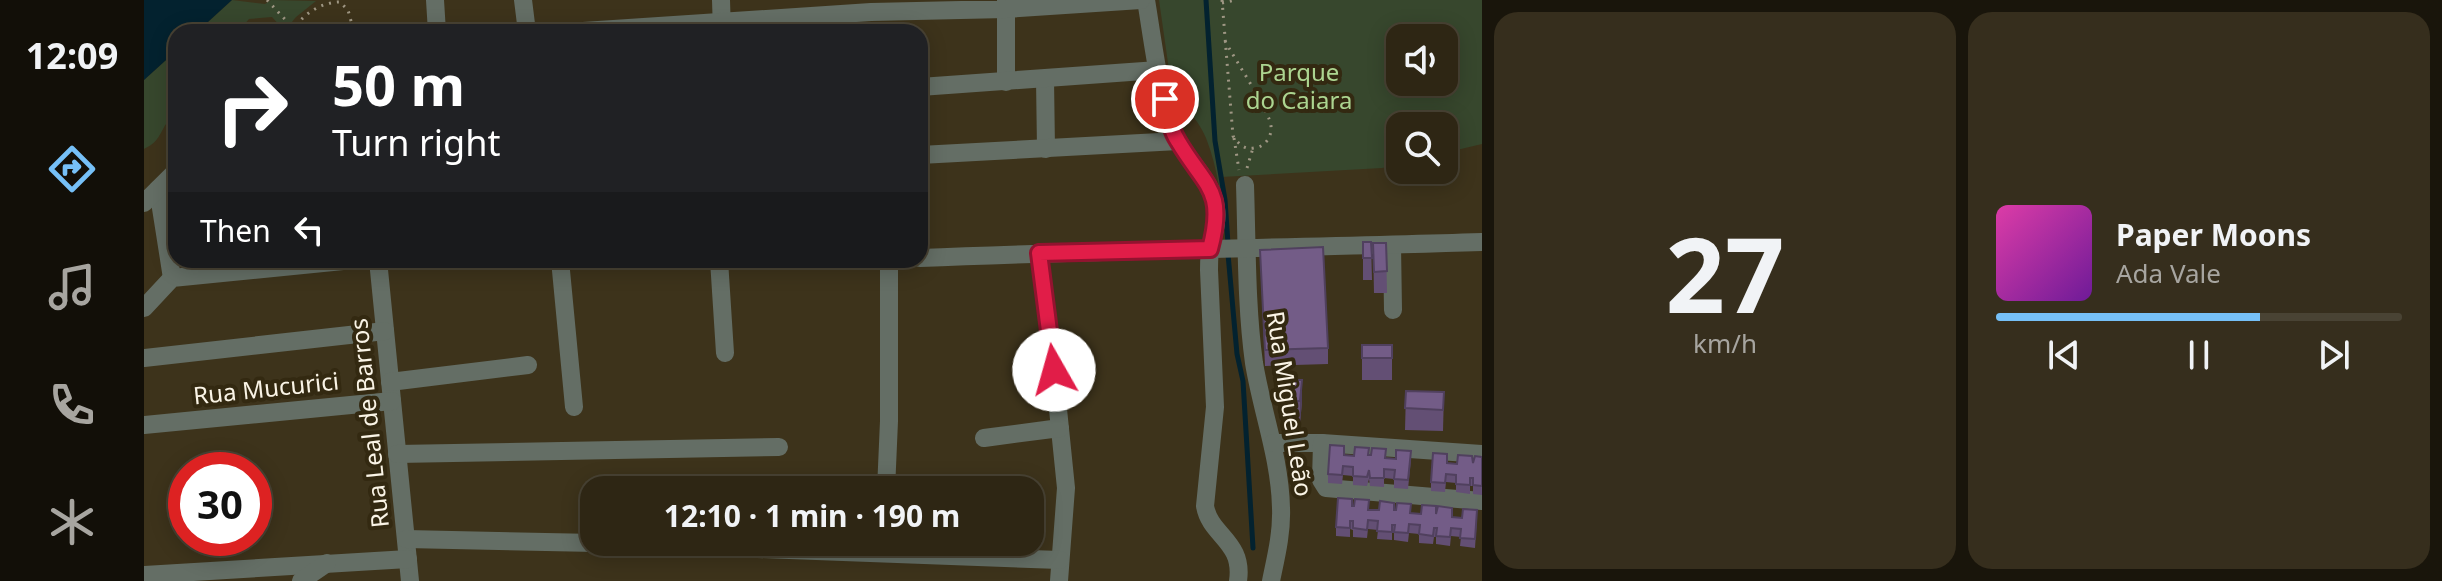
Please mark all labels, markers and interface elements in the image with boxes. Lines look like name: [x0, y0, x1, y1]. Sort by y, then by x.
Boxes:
map controls: [1386, 24, 1458, 184]
button: sound: [1386, 24, 1458, 96]
text: 12:09: [26, 31, 118, 80]
text: 50 m: [332, 46, 465, 122]
park label: Parque do Caiara: [1246, 55, 1352, 116]
icon: right: [200, 56, 304, 160]
pin: [1131, 65, 1199, 133]
icon: arrive: [1143, 77, 1187, 121]
button: search: [1386, 112, 1458, 184]
text: Turn right: [332, 118, 500, 167]
icon: directions: [44, 141, 100, 197]
text: 27: [1666, 202, 1784, 343]
icon: left: [287, 208, 331, 252]
text: Then: [200, 210, 271, 251]
text: Paper Moons: [2116, 214, 2311, 255]
text: Ada Vale: [2116, 255, 2221, 291]
icon: music: [44, 259, 100, 315]
street label: Rua Miguel Leão: [1260, 309, 1321, 499]
street label: Rua Leal de Barros: [341, 317, 396, 530]
text: km/h: [1693, 325, 1757, 361]
position arrow: [1012, 328, 1096, 412]
icon: previous: [2042, 333, 2086, 377]
icon: pause: [2177, 333, 2221, 377]
icon: next: [2312, 333, 2356, 377]
street label: Rua Mucurici: [191, 363, 340, 412]
icon: phone: [44, 377, 100, 433]
speed limit sign: 30: [168, 452, 272, 556]
icon: climate: [44, 494, 100, 550]
text: 12:10 · 1 min · 190 m: [664, 495, 960, 536]

